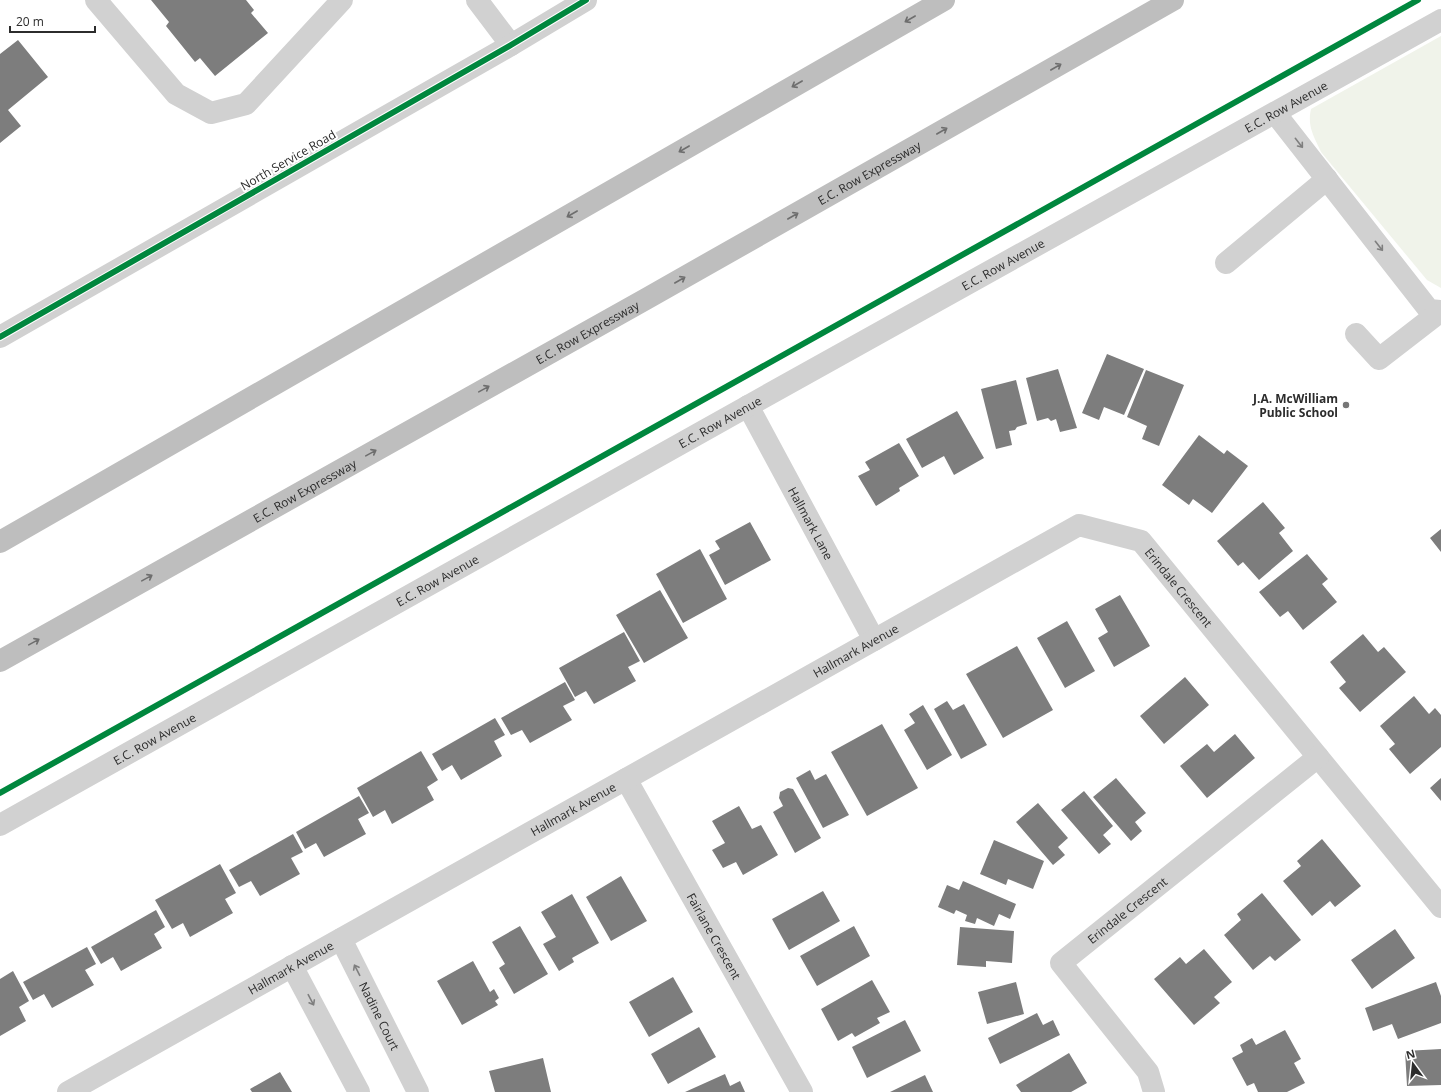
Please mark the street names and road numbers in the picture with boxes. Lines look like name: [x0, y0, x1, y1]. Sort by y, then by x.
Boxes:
street label: E.C. Row Avenue: [1241, 76, 1331, 136]
street label: North Service Road: [237, 126, 339, 194]
street label: E.C. Row Expressway: [814, 136, 925, 208]
street label: E.C. Row Avenue: [958, 234, 1048, 294]
street label: E.C. Row Expressway: [532, 296, 643, 368]
street label: E.C. Row Avenue: [675, 392, 765, 452]
street label: E.C. Row Expressway: [250, 454, 360, 526]
street label: Hallmark Lane: [784, 484, 838, 563]
street label: Erindale Crescent: [1141, 544, 1217, 631]
street label: E.C. Row Avenue: [393, 550, 482, 610]
street label: Hallmark Avenue: [810, 619, 902, 681]
street label: E.C. Row Avenue: [110, 708, 199, 769]
street label: Hallmark Avenue: [527, 778, 619, 840]
street label: Erindale Crescent: [1084, 873, 1171, 947]
street label: Fairlane Crescent: [683, 890, 745, 982]
street label: Hallmark Avenue: [245, 936, 336, 998]
street label: Nadine Court: [355, 979, 404, 1053]

